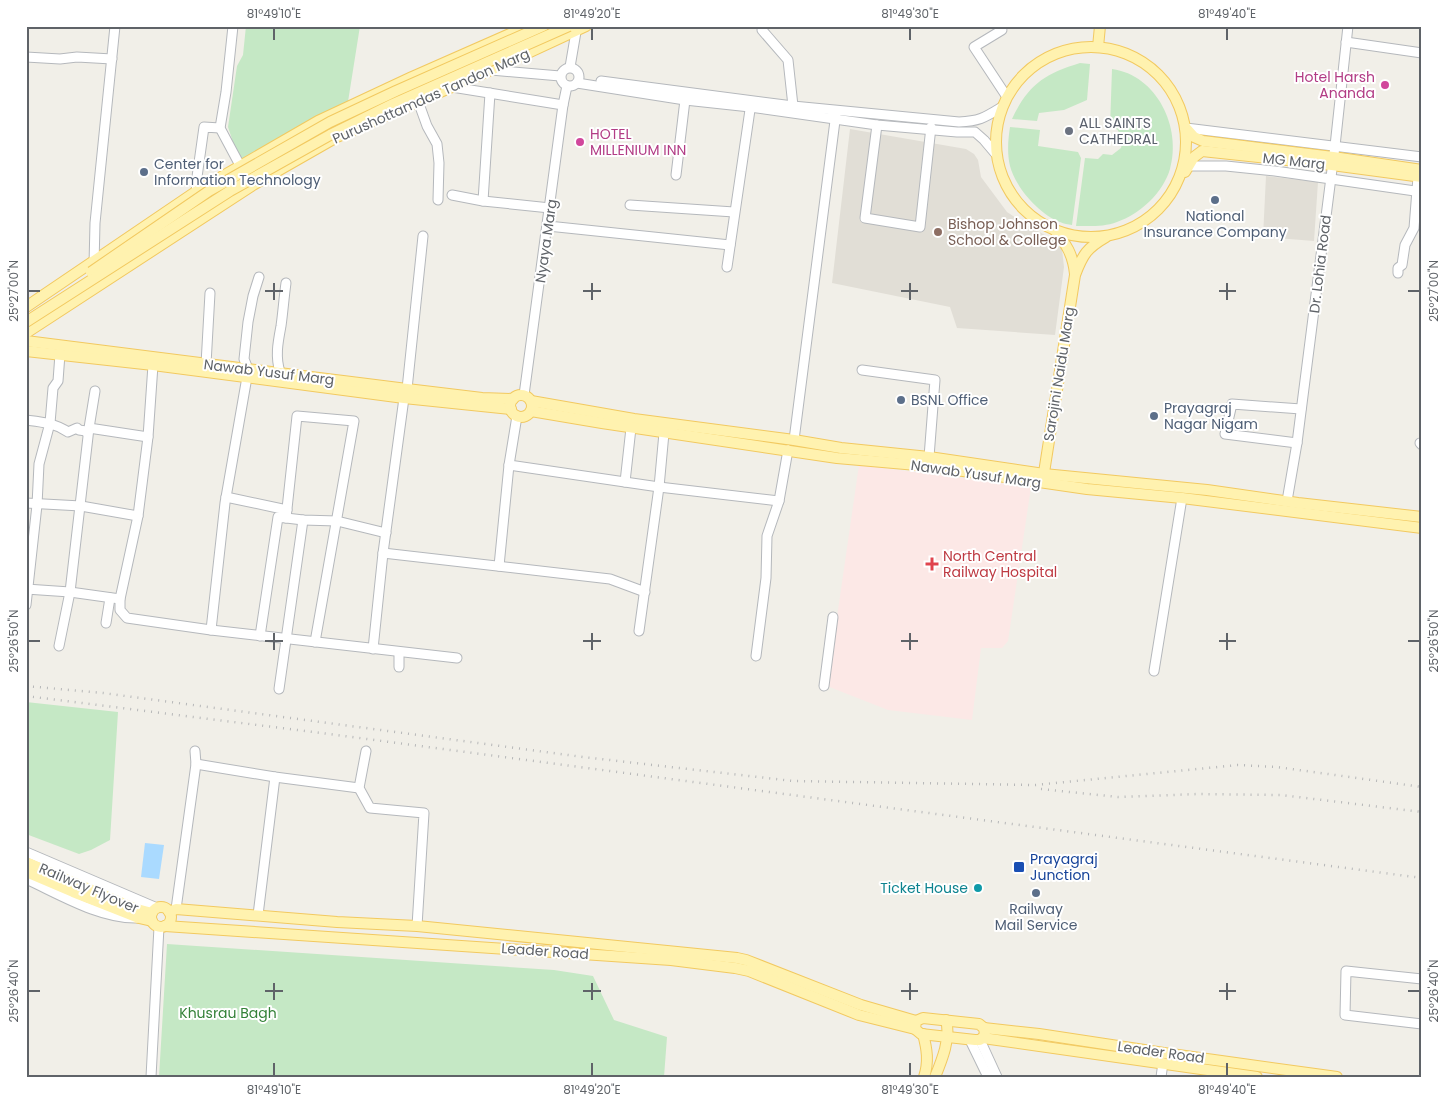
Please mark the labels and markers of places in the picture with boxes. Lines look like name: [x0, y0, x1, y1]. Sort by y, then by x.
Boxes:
place label: Hotel Harsh Ananda: [1295, 67, 1375, 103]
marker: Hotel Harsh Ananda: [1379, 79, 1391, 91]
place label: ALL SAINTS CATHEDRAL: [1079, 113, 1158, 149]
place label: HOTEL MILLENIUM INN: [590, 124, 686, 160]
marker: ALL SAINTS CATHEDRAL: [1063, 125, 1075, 137]
marker: HOTEL MILLENIUM INN: [574, 136, 586, 148]
place label: Center for Information Technology: [154, 154, 321, 190]
marker: Center for Information Technology: [138, 166, 150, 178]
marker: National Insurance Company: [1209, 194, 1221, 206]
place label: National Insurance Company: [1143, 206, 1287, 242]
place label: Bishop Johnson School & College: [948, 214, 1067, 250]
marker: Bishop Johnson School & College: [932, 226, 944, 238]
place label: BSNL Office: [911, 390, 989, 410]
marker: BSNL Office: [895, 394, 907, 406]
place label: Prayagraj Nagar Nigam: [1164, 398, 1258, 434]
marker: Prayagraj Nagar Nigam: [1148, 410, 1160, 422]
place label: North Central Railway Hospital: [943, 546, 1057, 582]
marker: North Central Railway Hospital: [925, 557, 939, 571]
place label: Prayagraj Junction: [1030, 849, 1098, 885]
marker: Prayagraj Junction: [1012, 860, 1026, 874]
place label: Ticket House: [880, 878, 968, 898]
marker: Ticket House: [972, 882, 984, 894]
marker: Railway Mail Service: [1030, 887, 1042, 899]
place label: Railway Mail Service: [995, 899, 1078, 935]

